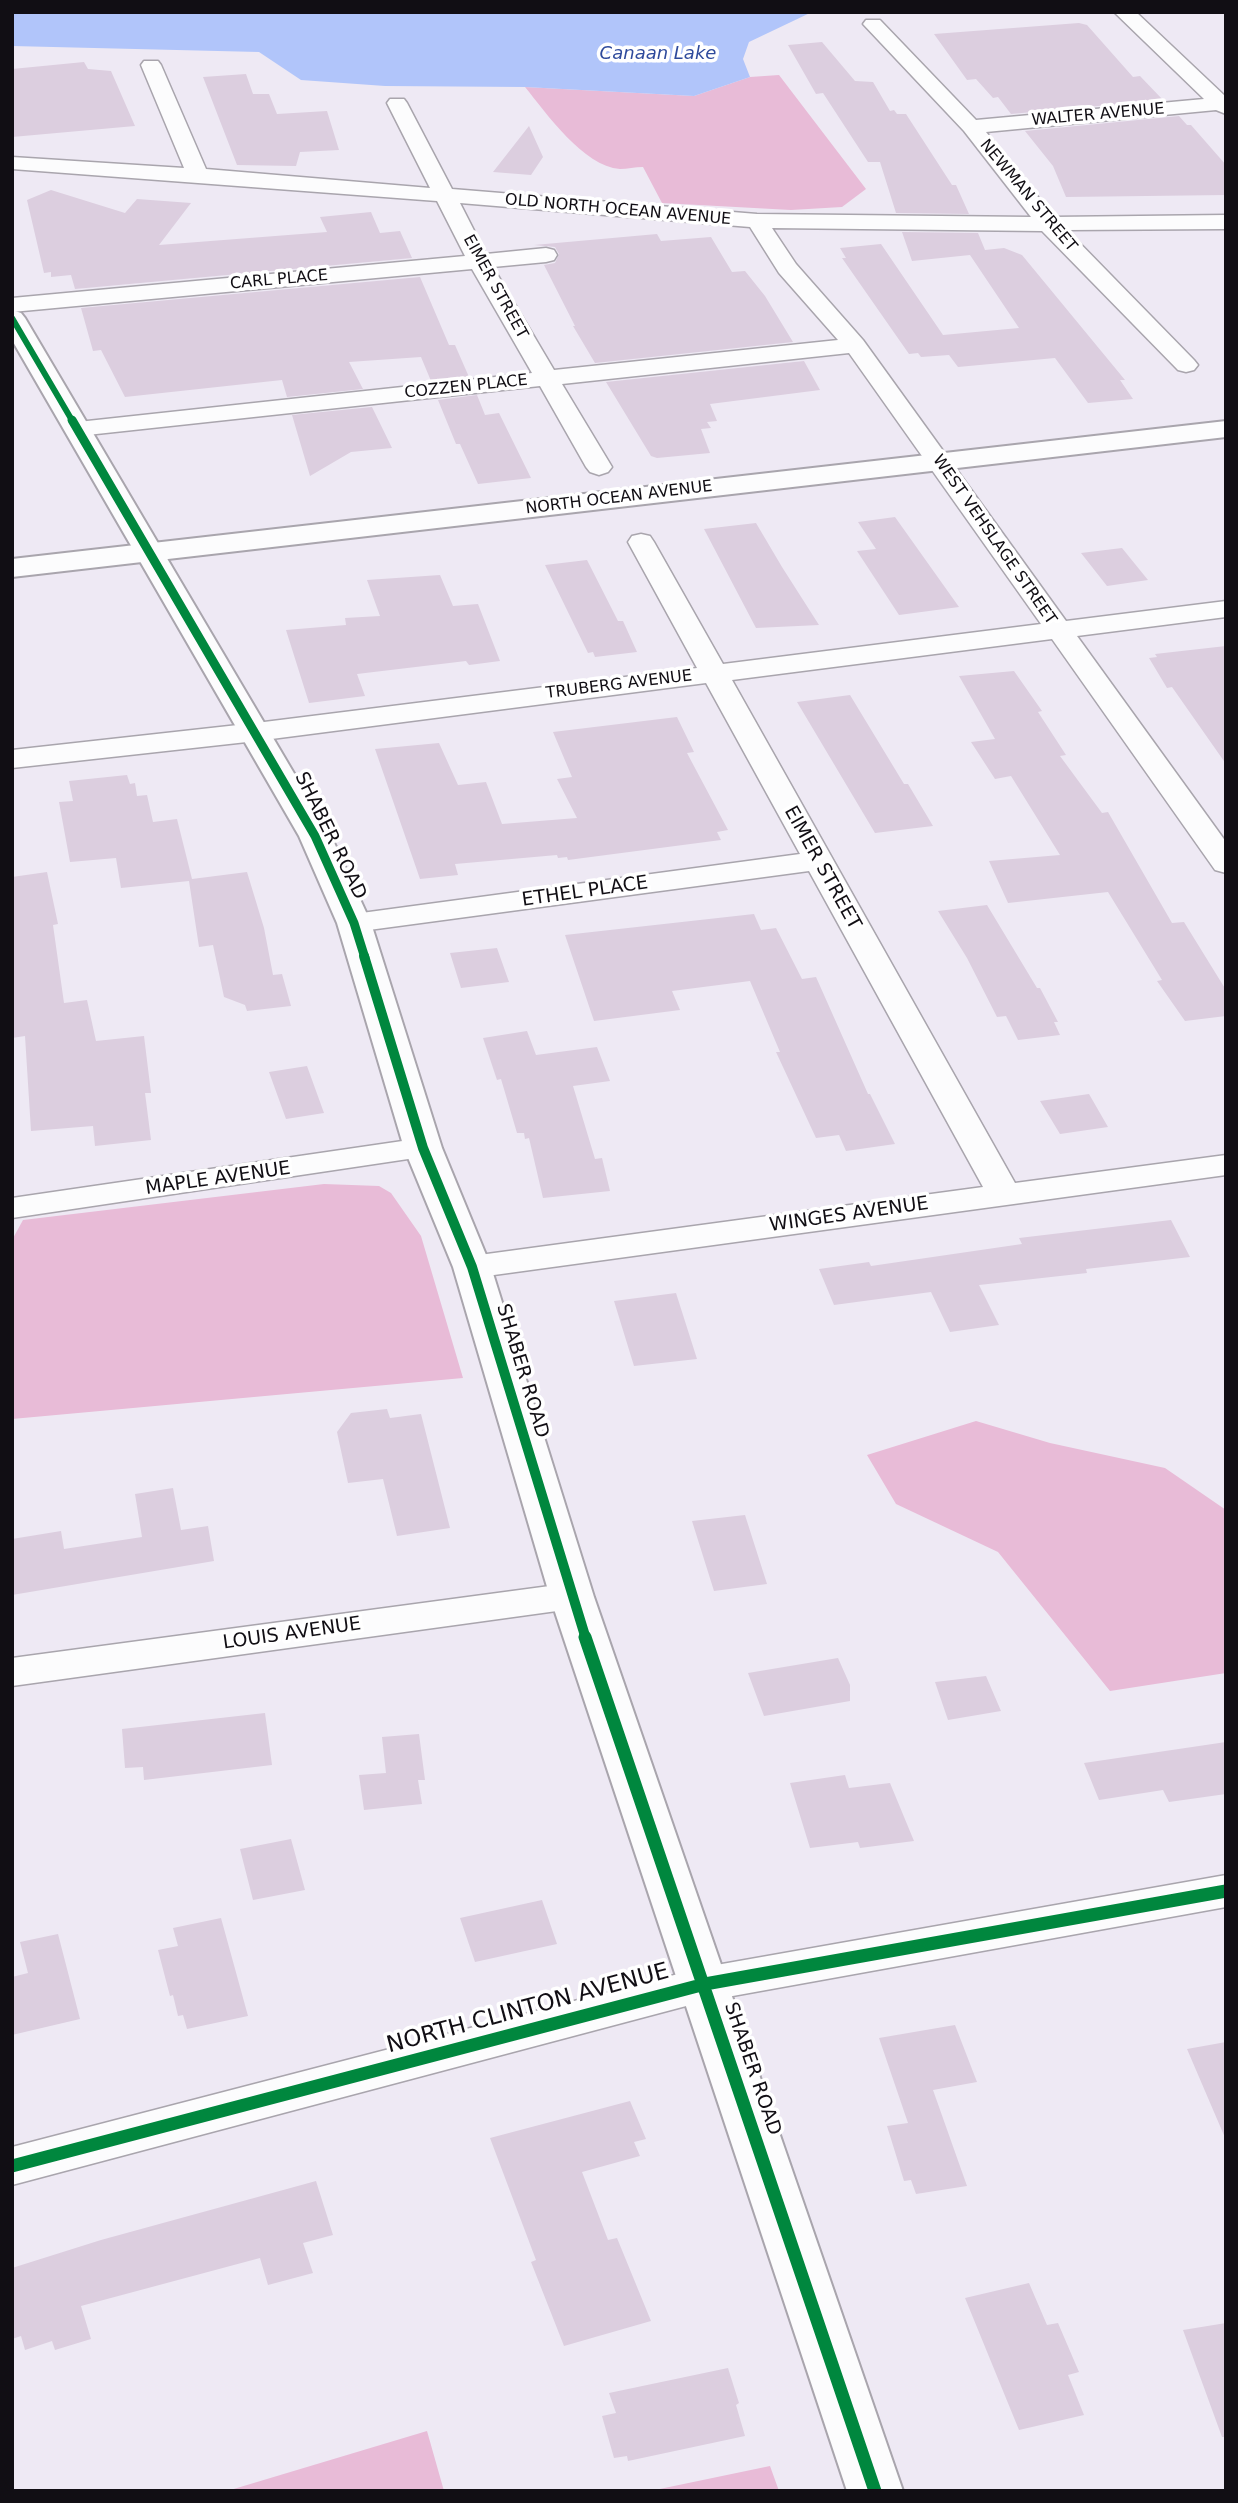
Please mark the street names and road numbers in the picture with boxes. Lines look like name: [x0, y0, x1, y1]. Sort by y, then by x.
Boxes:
street label: WALTER AVENUE: [1031, 100, 1165, 130]
street label: NEWMAN STREET: [975, 136, 1081, 256]
street label: OLD NORTH OCEAN AVENUE: [504, 191, 732, 229]
street label: EIMER STREET: [458, 232, 532, 342]
street label: CARL PLACE: [229, 266, 329, 294]
street label: COZZEN PLACE: [403, 371, 529, 403]
street label: WEST VEHSLAGE STREET: [928, 451, 1060, 629]
street label: NORTH OCEAN AVENUE: [525, 477, 713, 519]
street label: TRUBERG AVENUE: [545, 667, 693, 703]
street label: SHABER ROAD: [289, 769, 371, 903]
street label: EIMER STREET: [779, 802, 865, 934]
street label: ETHEL PLACE: [521, 872, 649, 912]
street label: MAPLE AVENUE: [144, 1158, 292, 1200]
street label: WINGES AVENUE: [768, 1193, 930, 1237]
street label: SHABER ROAD: [491, 1301, 553, 1441]
street label: LOUIS AVENUE: [221, 1613, 363, 1655]
street label: NORTH CLINTON AVENUE: [384, 1958, 672, 2060]
street label: SHABER ROAD: [719, 2000, 785, 2138]

